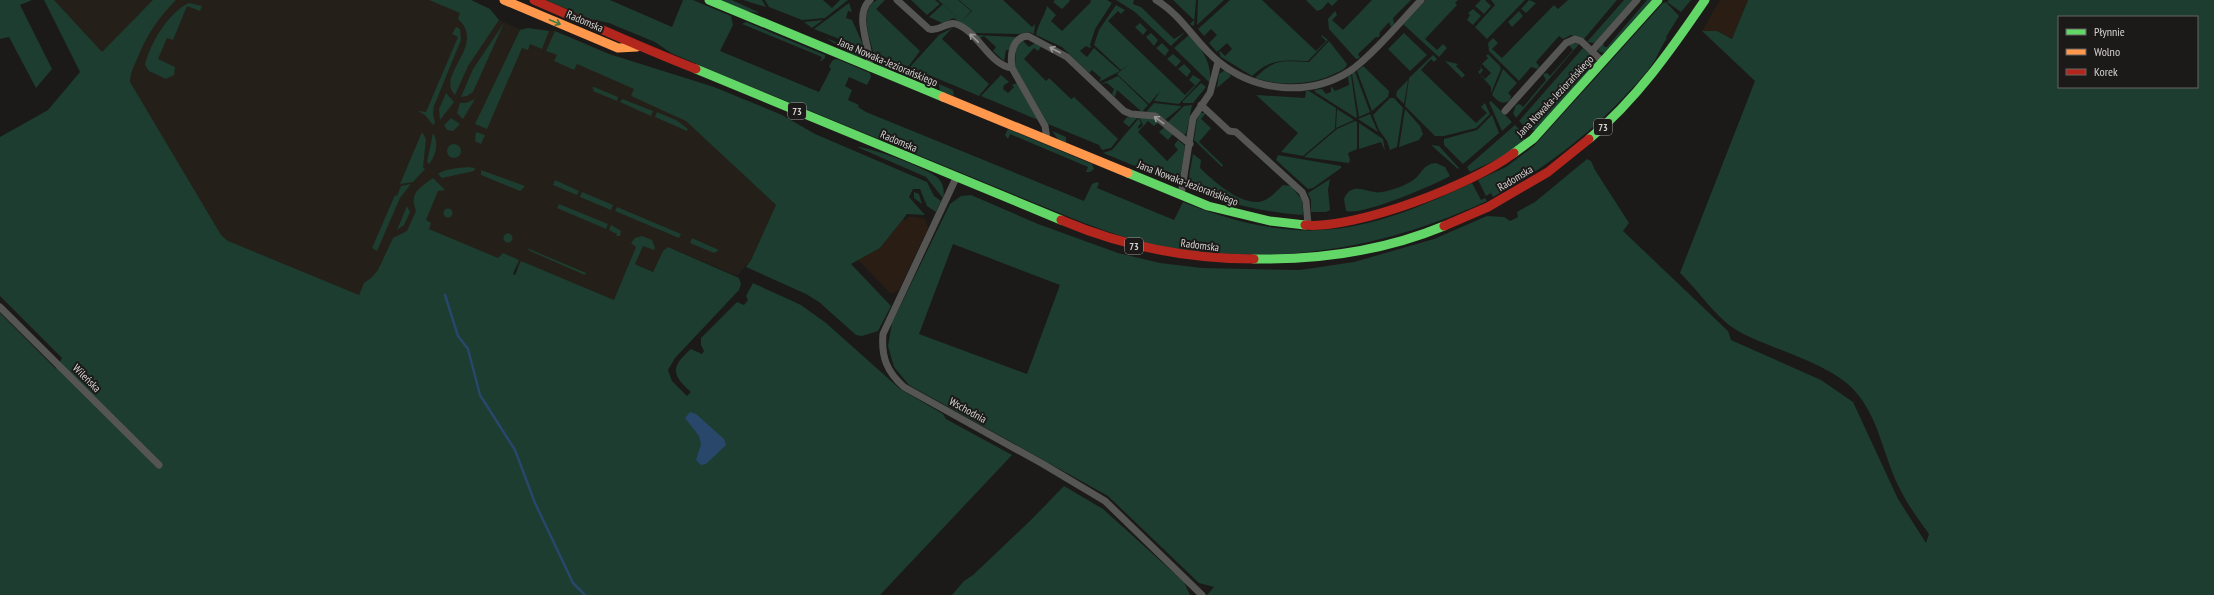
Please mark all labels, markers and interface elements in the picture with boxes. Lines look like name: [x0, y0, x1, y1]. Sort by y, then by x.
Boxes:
street label: Radomska: [564, 7, 606, 35]
legend: [2058, 16, 2198, 88]
one-way arrow: [549, 18, 561, 26]
text: Płynnie: [2094, 24, 2125, 39]
street label: Jana Nowaka-Jeziorańskiego: [835, 34, 940, 89]
one-way arrow: [969, 34, 979, 43]
text: Wolno: [2094, 44, 2120, 59]
one-way arrow: [1049, 46, 1061, 53]
street label: Jana Nowaka-Jeziorańskiego: [1513, 52, 1597, 141]
text: Korek: [2094, 64, 2118, 79]
road number: 73: [788, 103, 806, 119]
one-way arrow: [1154, 116, 1165, 124]
road number: 73: [1594, 119, 1612, 135]
street label: Radomska: [878, 127, 920, 155]
street label: Jana Nowaka-Jeziorańskiego: [1135, 157, 1241, 209]
street label: Radomska: [1495, 162, 1535, 194]
street label: Radomska: [1180, 236, 1220, 254]
road number: 73: [1125, 238, 1143, 254]
street label: Wileńska: [70, 361, 104, 395]
street label: Wschodnia: [947, 394, 989, 426]

